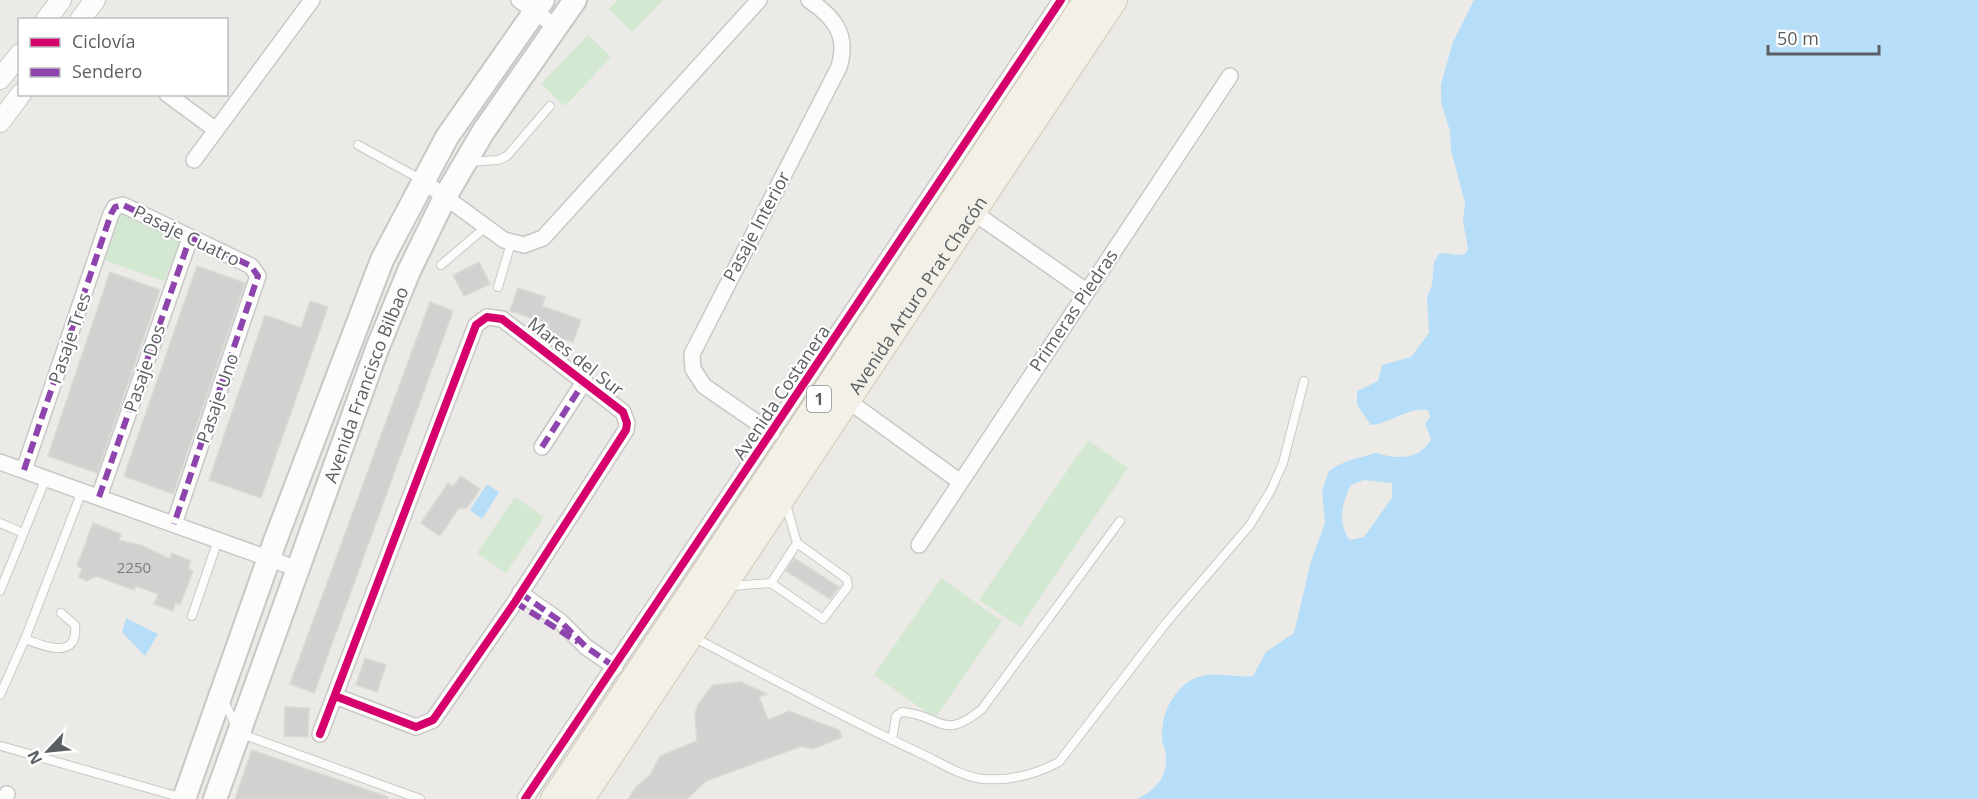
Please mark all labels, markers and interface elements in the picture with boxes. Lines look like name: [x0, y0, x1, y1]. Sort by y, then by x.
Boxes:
legend: [18, 18, 228, 96]
scale bar: [1768, 18, 1879, 56]
text: 50 m: [1777, 26, 1819, 50]
text: Ciclovía: [72, 29, 135, 53]
text: Sendero: [72, 59, 142, 83]
street label: Pasaje Interior: [717, 166, 795, 285]
street label: Avenida Arturo Prat Chacón: [843, 191, 992, 399]
street label: Pasaje Cuatro: [130, 199, 244, 271]
street label: Primeras Piedras: [1023, 244, 1123, 376]
street label: Avenida Francisco Bilbao: [318, 283, 413, 486]
street label: Pasaje Tres: [42, 289, 96, 387]
street label: Mares del Sur: [523, 311, 629, 401]
street label: Avenida Costanera: [727, 320, 835, 464]
street label: Pasaje Dos: [118, 321, 170, 415]
street label: Pasaje Uno: [190, 350, 244, 446]
road number: 1: [807, 386, 831, 412]
house number: 2250: [117, 557, 151, 577]
north arrow: [18, 721, 78, 781]
text: N: [22, 747, 47, 768]

